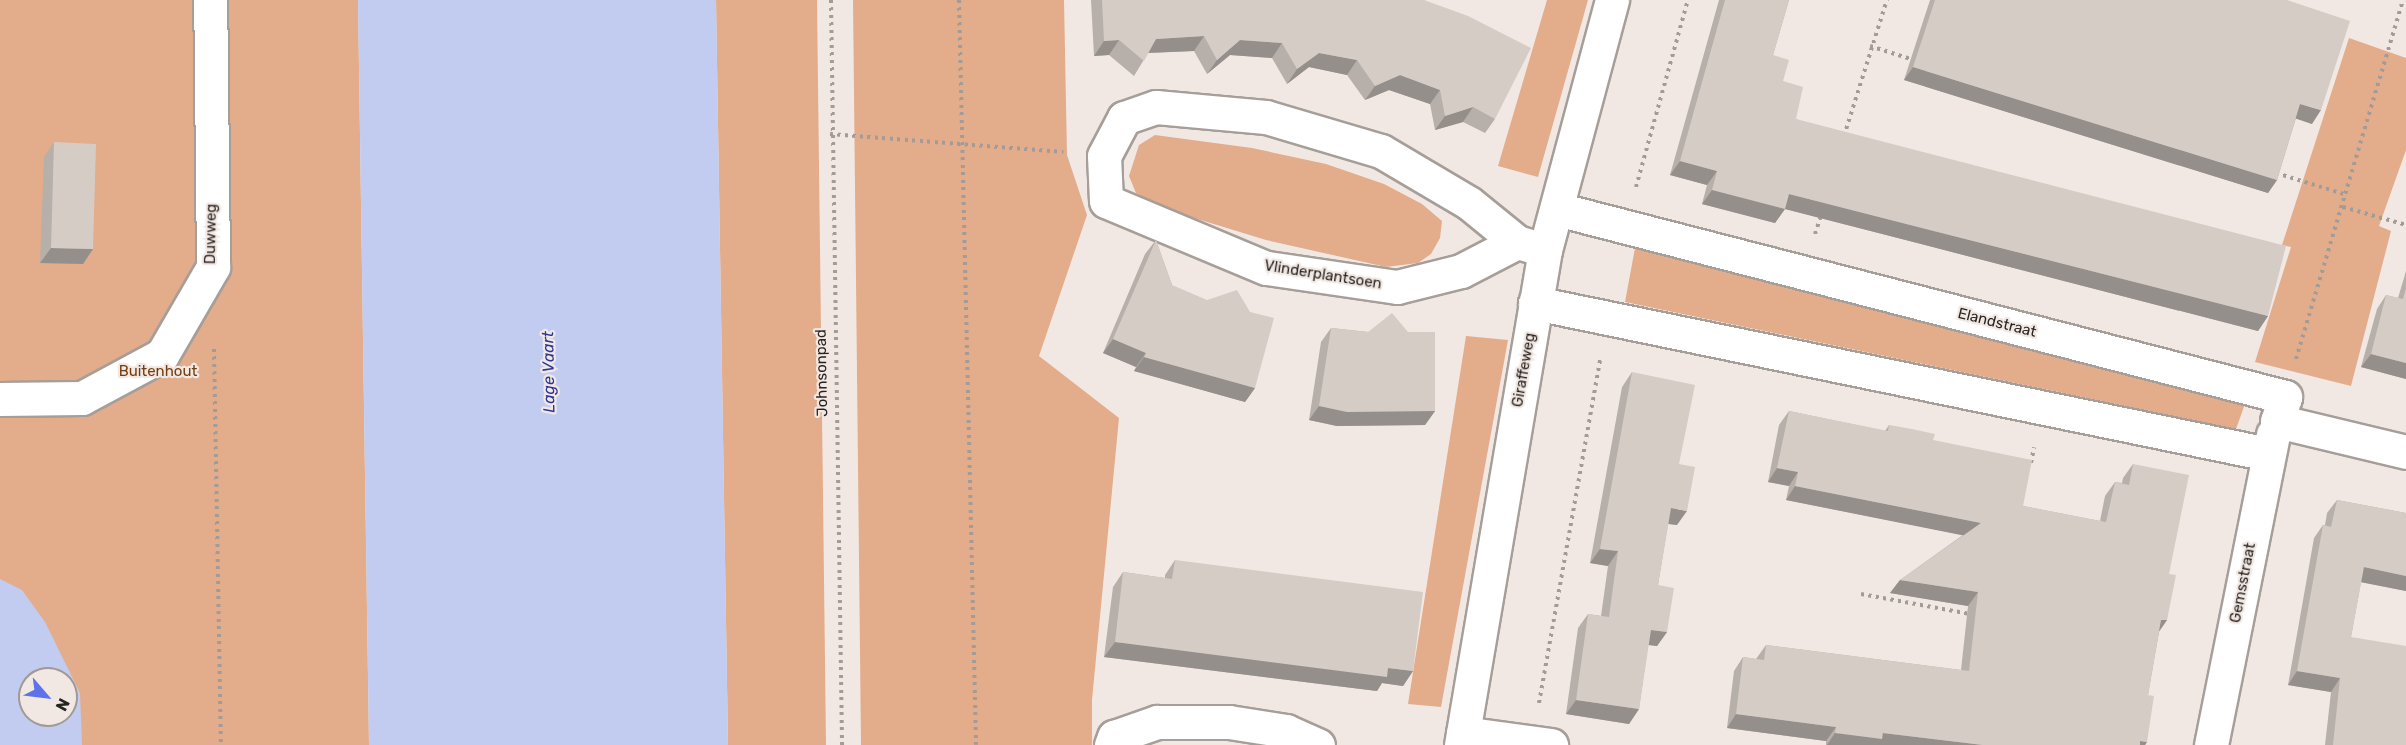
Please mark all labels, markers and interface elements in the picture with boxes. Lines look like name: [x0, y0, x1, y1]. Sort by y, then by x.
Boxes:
street label: Duwweg: [201, 204, 221, 264]
street label: Vlinderplantsoen: [1263, 257, 1383, 293]
street label: Elandstraat: [1956, 305, 2038, 341]
street label: Johnsonpad: [812, 329, 832, 417]
water label: Lage Vaart: [539, 331, 559, 413]
street label: Giraffeweg: [1509, 331, 1539, 409]
park label: Buitenhout: [119, 363, 197, 381]
street label: Gemsstraat: [2226, 542, 2260, 624]
north arrow: [18, 667, 78, 727]
text: N: [51, 695, 74, 714]

